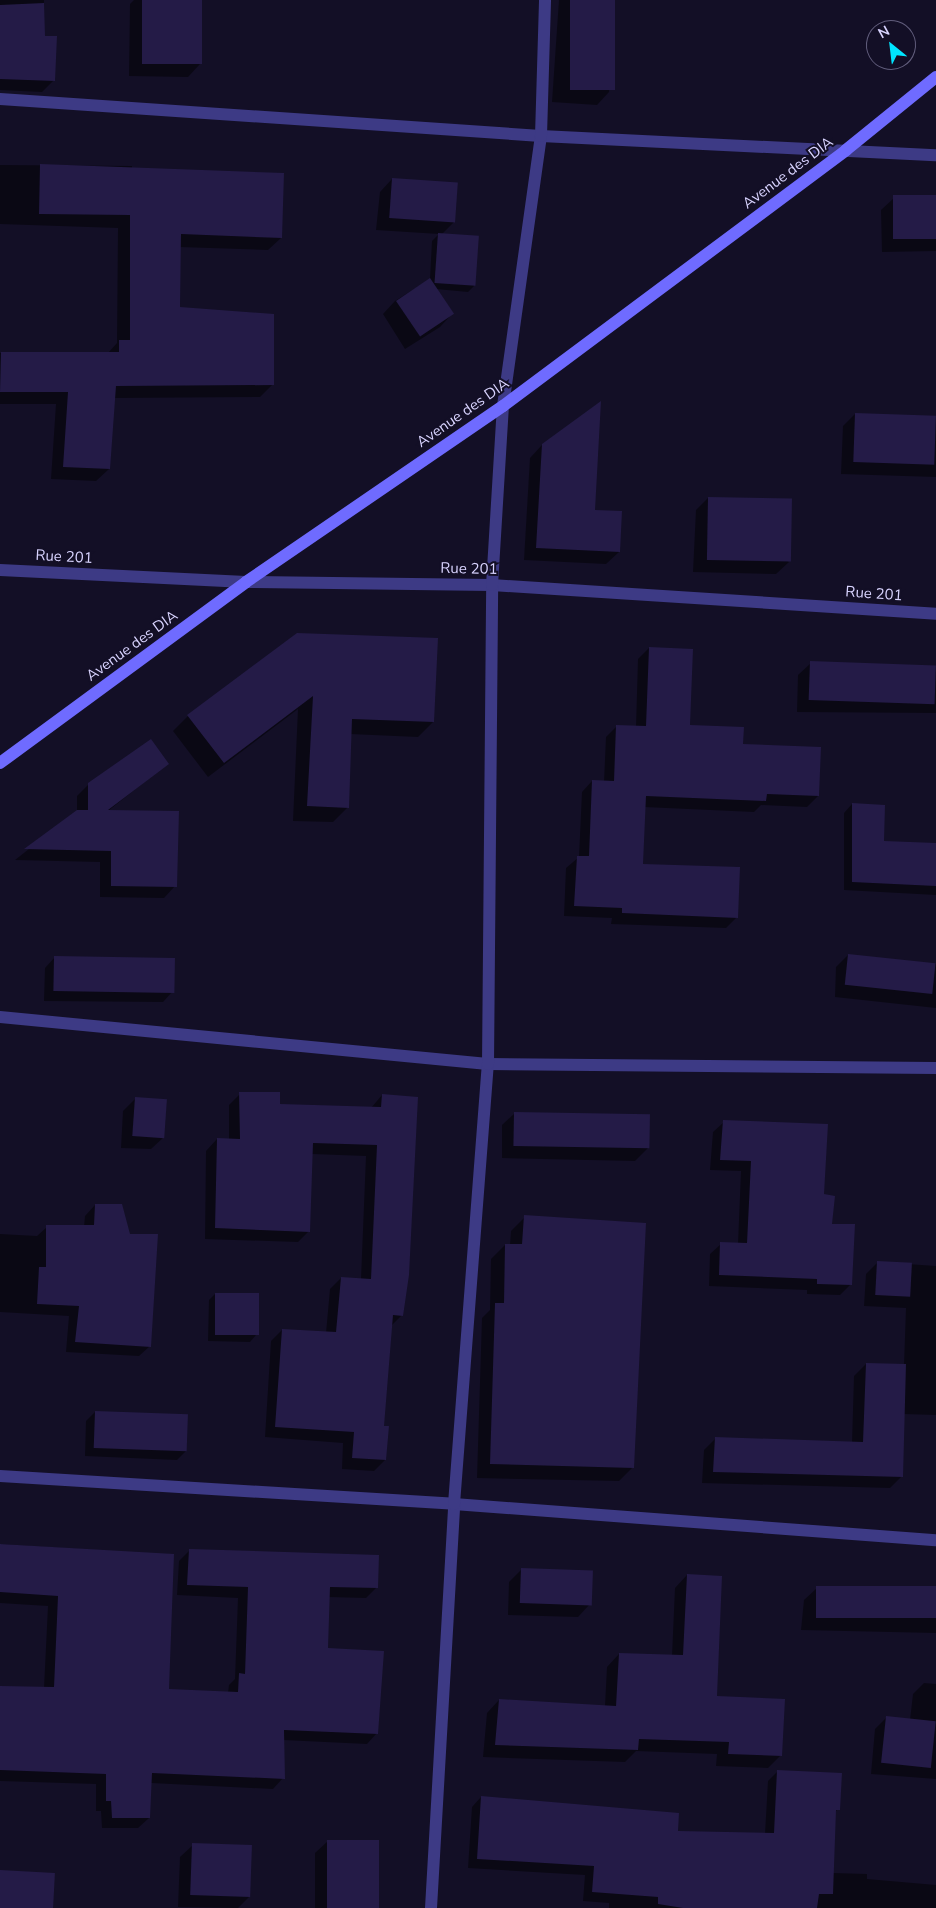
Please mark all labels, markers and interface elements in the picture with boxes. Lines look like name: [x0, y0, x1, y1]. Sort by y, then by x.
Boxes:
north arrow: [866, 20, 916, 70]
text: N: [875, 21, 893, 43]
street label: Avenue des DIA: [739, 133, 837, 213]
street label: Avenue des DIA: [413, 374, 513, 452]
street label: Rue 201: [35, 547, 93, 567]
street label: Rue 201: [440, 560, 498, 578]
street label: Rue 201: [845, 583, 903, 605]
street label: Avenue des DIA: [83, 607, 181, 685]

